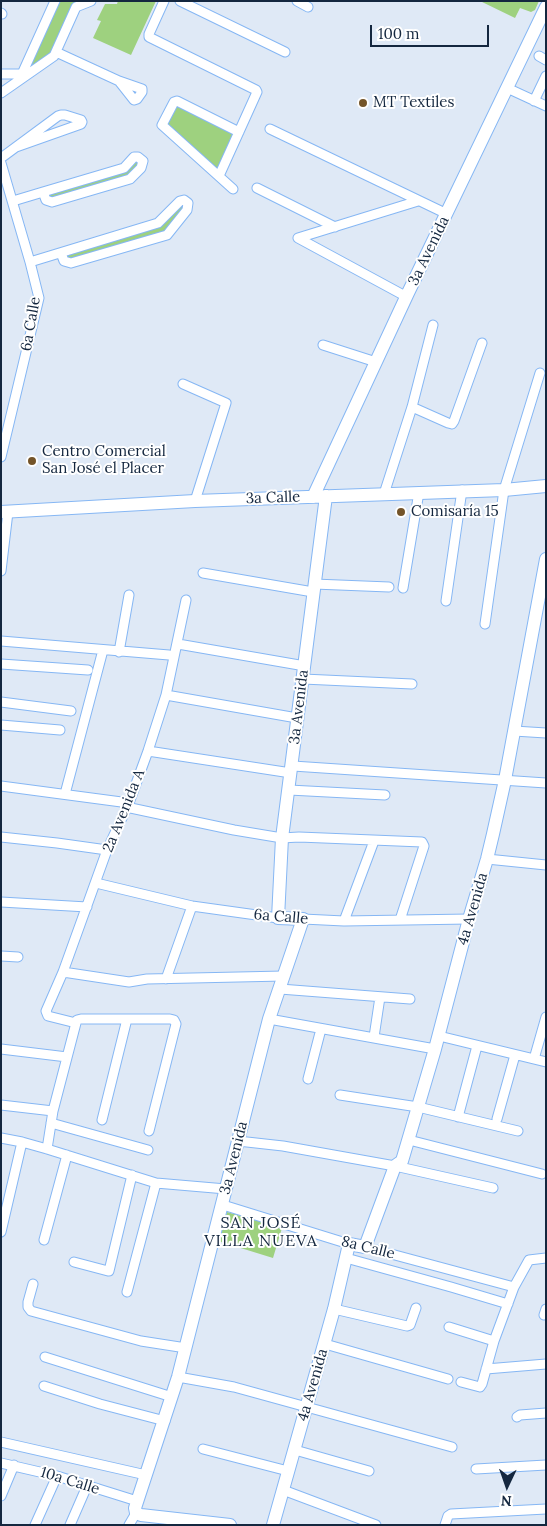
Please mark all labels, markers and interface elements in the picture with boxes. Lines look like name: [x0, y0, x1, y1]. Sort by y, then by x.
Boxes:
scale bar: [372, 15, 491, 47]
text: 100 m: [378, 24, 419, 43]
place label: MT Textiles: [373, 94, 454, 112]
marker: MT Textiles: [357, 97, 369, 109]
street label: 3a Avenida: [405, 213, 453, 289]
street label: 6a Calle: [17, 295, 45, 353]
place label: Centro Comercial San José el Placer: [42, 443, 166, 478]
marker: Centro Comercial San José el Placer: [26, 455, 38, 467]
street label: 3a Calle: [245, 488, 301, 508]
place label: Comisaría 15: [411, 503, 499, 521]
marker: Comisaría 15: [395, 506, 407, 518]
street label: 3a Avenida: [286, 669, 312, 745]
street label: 2a Avenida A: [99, 767, 149, 855]
street label: 4a Avenida: [454, 871, 492, 947]
street label: 6a Calle: [253, 906, 309, 928]
street label: 3a Avenida: [216, 1120, 252, 1196]
district label: SAN JOSÉ VILLA NUEVA: [203, 1213, 319, 1251]
street label: 8a Calle: [339, 1233, 397, 1263]
street label: 4a Avenida: [294, 1347, 332, 1423]
north arrow: [482, 1461, 532, 1511]
street label: 10a Calle: [38, 1463, 102, 1499]
text: N: [500, 1492, 512, 1510]

